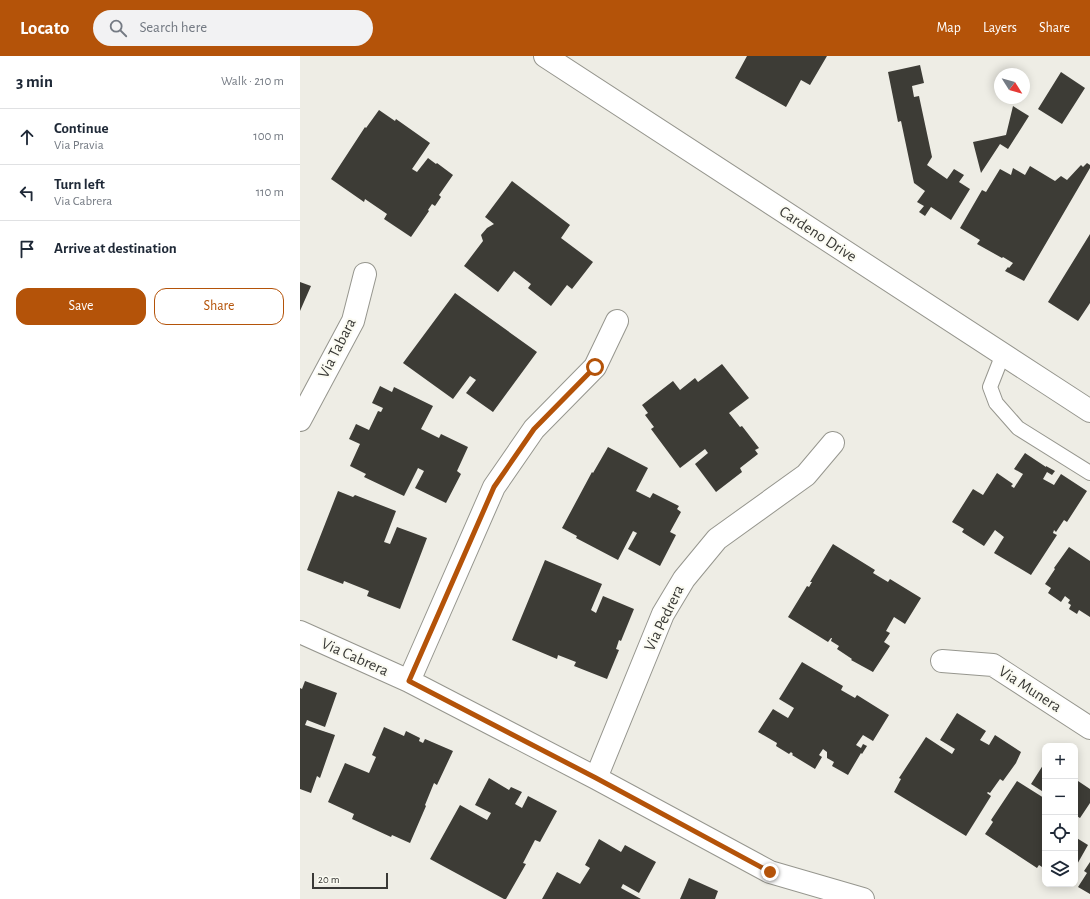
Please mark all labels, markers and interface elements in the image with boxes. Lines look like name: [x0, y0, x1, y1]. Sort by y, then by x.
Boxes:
search box: [93, 10, 373, 46]
icon: search: [107, 17, 129, 39]
text: Locato: [20, 19, 69, 38]
text: Search here: [139, 20, 207, 35]
text: Map: [936, 21, 961, 35]
text: Layers: [983, 21, 1017, 35]
text: Share: [1039, 21, 1070, 35]
north arrow: [994, 68, 1030, 104]
text: 3 min: [16, 73, 53, 90]
text: Walk · 210 m: [221, 75, 284, 88]
text: Continue: [54, 121, 109, 136]
icon: ahead: [16, 126, 38, 148]
text: 100 m: [253, 130, 284, 143]
text: Via Pravia: [54, 139, 104, 152]
text: Turn left: [54, 177, 105, 192]
icon: left: [16, 182, 38, 204]
text: 110 m: [256, 186, 284, 199]
text: Via Cabrera: [54, 195, 112, 208]
street label: Cardeno Drive: [777, 203, 859, 265]
icon: arrive: [16, 238, 38, 260]
text: Arrive at destination: [54, 241, 177, 256]
button: Save: [16, 288, 146, 325]
button: Share: [154, 288, 284, 325]
street label: Via Tabara: [315, 315, 359, 381]
route start: [586, 358, 604, 376]
street label: Via Pedrera: [641, 583, 687, 653]
street label: Via Cabrera: [319, 635, 391, 679]
street label: Via Munera: [996, 663, 1064, 715]
map controls: [1042, 743, 1078, 887]
button: +: [1042, 743, 1078, 779]
button: −: [1042, 779, 1078, 815]
button: locate: [1042, 815, 1078, 851]
button: layers: [1042, 851, 1078, 887]
route end: [761, 863, 779, 881]
scale bar: [312, 871, 388, 890]
text: 20 m: [318, 874, 339, 885]

